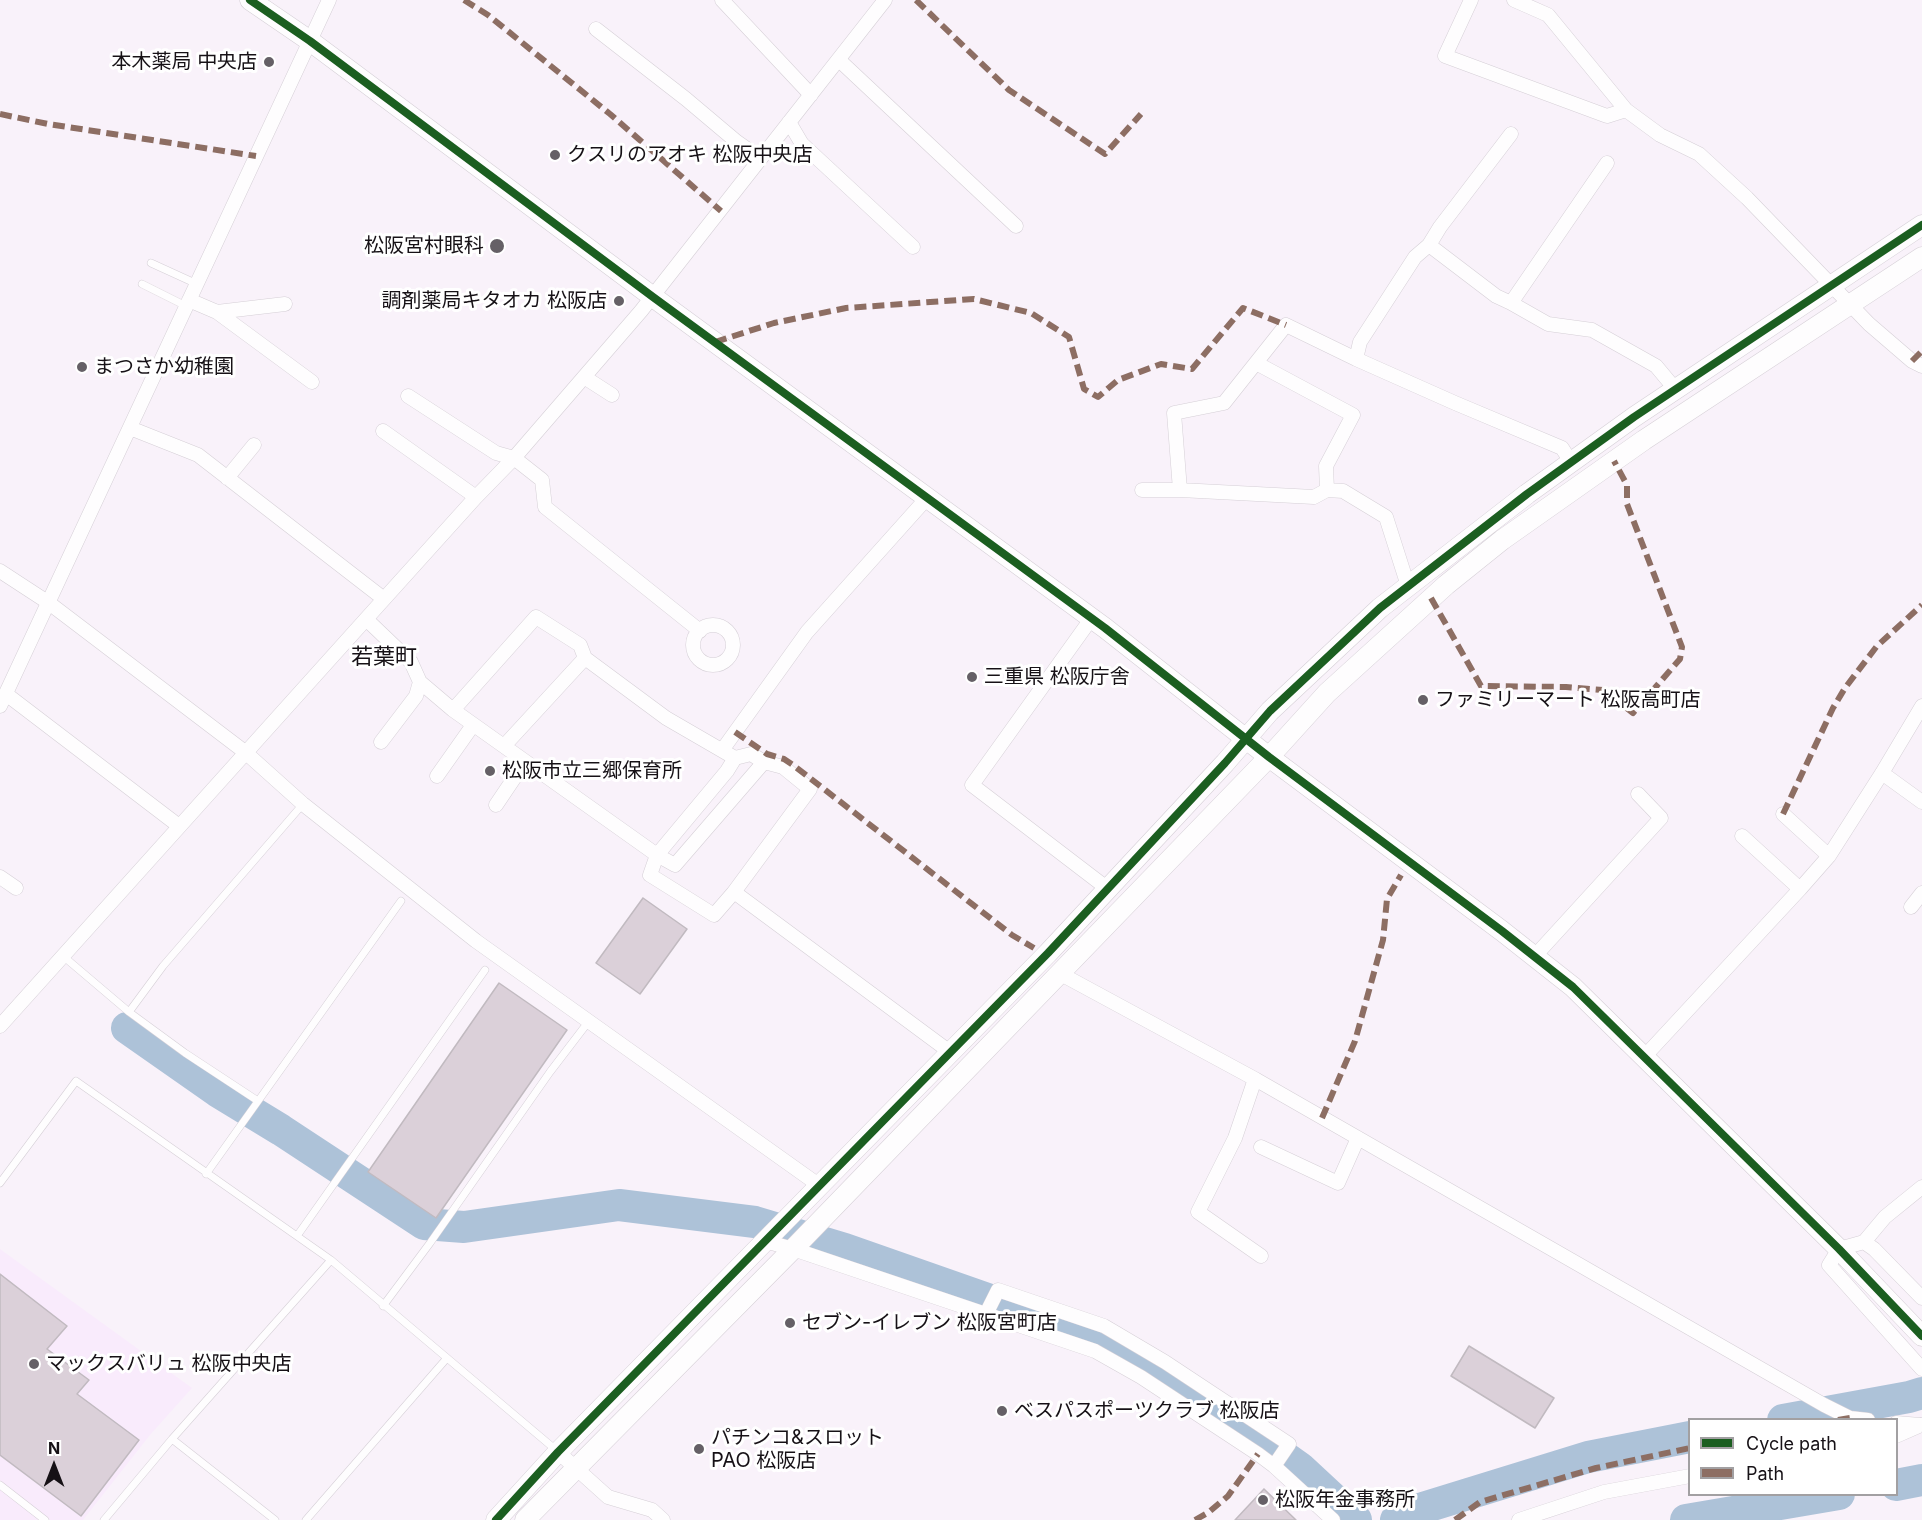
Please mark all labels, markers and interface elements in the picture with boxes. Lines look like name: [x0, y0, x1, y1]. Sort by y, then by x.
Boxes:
place label: 本木薬局 中央店: [111, 50, 257, 74]
marker: 本木薬局 中央店: [262, 55, 276, 69]
place label: クスリのアオキ 松阪中央店: [567, 143, 813, 167]
marker: クスリのアオキ 松阪中央店: [548, 148, 562, 162]
place label: 松阪宮村眼科: [364, 234, 484, 258]
marker: 松阪宮村眼科: [488, 237, 506, 255]
place label: 調剤薬局キタオカ 松阪店: [381, 289, 607, 313]
marker: 調剤薬局キタオカ 松阪店: [612, 294, 626, 308]
place label: まつさか幼稚園: [94, 355, 234, 379]
marker: まつさか幼稚園: [75, 360, 89, 374]
district label: 若葉町: [351, 644, 417, 670]
place label: 三重県 松阪庁舎: [984, 665, 1130, 689]
marker: 三重県 松阪庁舎: [965, 670, 979, 684]
place label: ファミリーマート 松阪高町店: [1435, 688, 1701, 712]
marker: ファミリーマート 松阪高町店: [1416, 693, 1430, 707]
place label: 松阪市立三郷保育所: [502, 759, 682, 783]
marker: 松阪市立三郷保育所: [483, 764, 497, 778]
place label: セブン-イレブン 松阪宮町店: [802, 1311, 1057, 1335]
marker: セブン-イレブン 松阪宮町店: [783, 1316, 797, 1330]
place label: マックスバリュ 松阪中央店: [46, 1352, 292, 1376]
marker: マックスバリュ 松阪中央店: [27, 1357, 41, 1371]
place label: ベスパスポーツクラブ 松阪店: [1014, 1399, 1280, 1423]
marker: ベスパスポーツクラブ 松阪店: [995, 1404, 1009, 1418]
legend: [1688, 1418, 1898, 1496]
place label: パチンコ&スロット PAO 松阪店: [711, 1426, 884, 1473]
text: Cycle path: [1746, 1433, 1837, 1454]
north arrow: [24, 1436, 84, 1496]
text: N: [48, 1438, 60, 1458]
marker: パチンコ&スロット PAO 松阪店: [692, 1442, 706, 1456]
text: Path: [1746, 1463, 1784, 1484]
place label: 松阪年金事務所: [1275, 1488, 1415, 1512]
marker: 松阪年金事務所: [1256, 1493, 1270, 1507]

